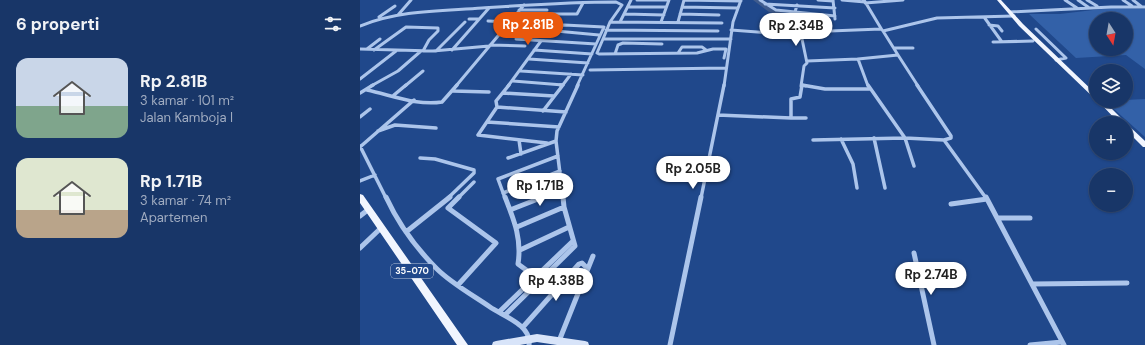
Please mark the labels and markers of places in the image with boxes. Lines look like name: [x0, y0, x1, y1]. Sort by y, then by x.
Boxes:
pin: Rp 2.81B: [487, 12, 569, 46]
pin: Rp 2.34B: [755, 13, 837, 47]
pin: Rp 2.05B: [652, 156, 734, 190]
pin: Rp 1.71B: [499, 173, 581, 207]
pin: Rp 2.74B: [890, 262, 972, 296]
pin: Rp 4.38B: [515, 268, 597, 302]

